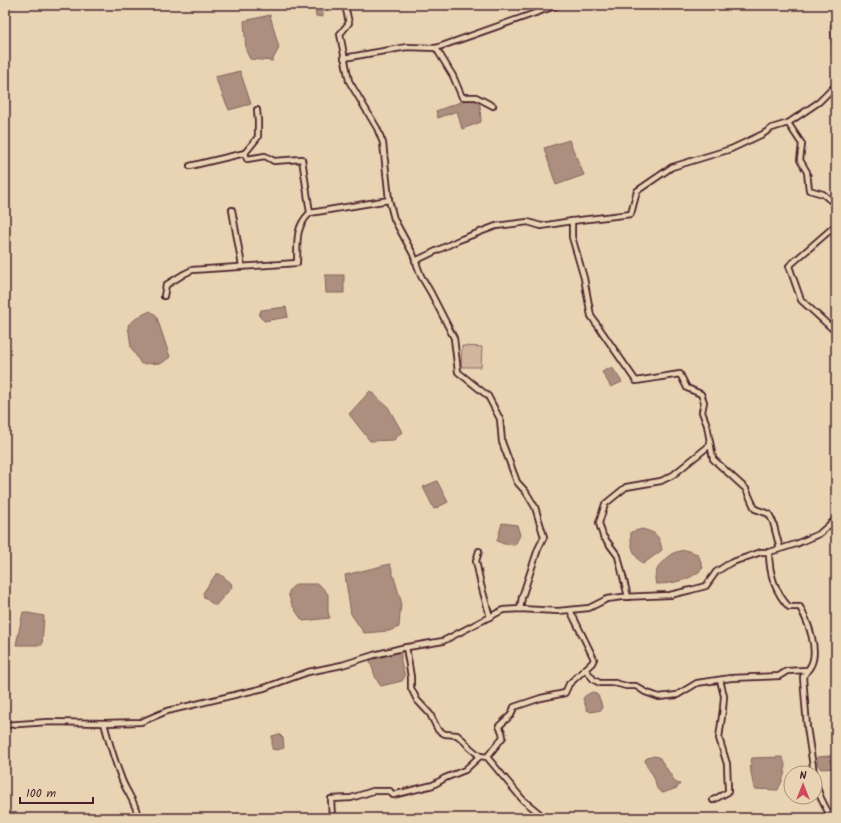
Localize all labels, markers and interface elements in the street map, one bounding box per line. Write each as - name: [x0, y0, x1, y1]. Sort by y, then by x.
- north arrow: [783, 765, 823, 805]
- text: N: [800, 767, 807, 785]
- scale bar: [20, 779, 93, 805]
- text: 100 m: [26, 784, 57, 803]

